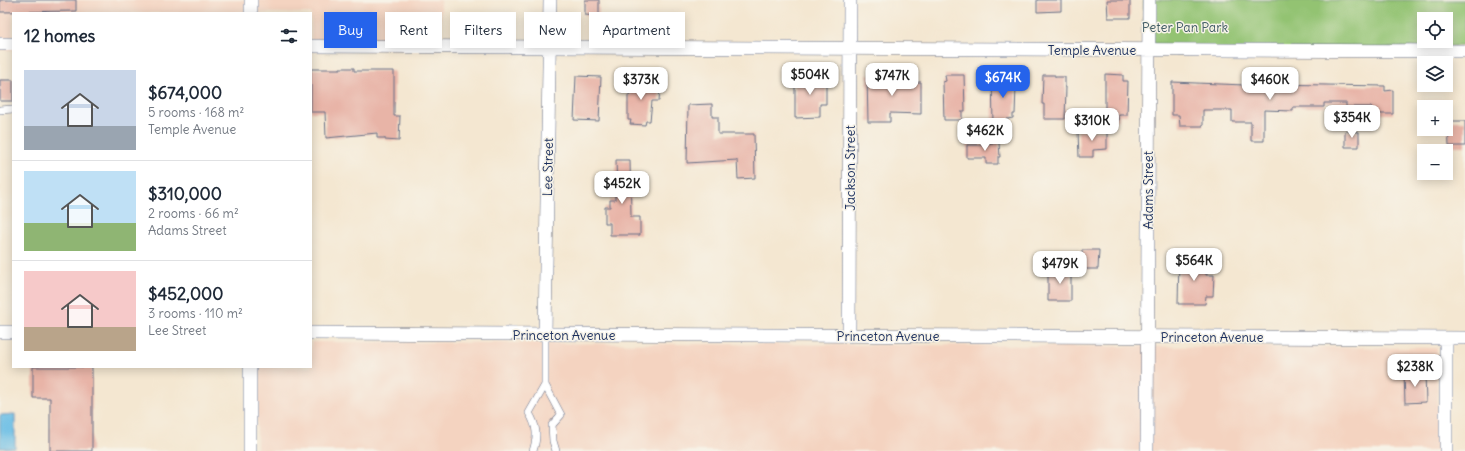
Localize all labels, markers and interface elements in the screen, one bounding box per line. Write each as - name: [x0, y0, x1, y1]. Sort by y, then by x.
- chip: Buy: [324, 12, 377, 48]
- chip: Rent: [385, 12, 442, 48]
- chip: Filters: [450, 12, 516, 48]
- chip: New: [524, 12, 581, 48]
- chip: Apartment: [589, 12, 685, 48]
- map controls: [1417, 12, 1453, 180]
- button: locate: [1417, 12, 1453, 48]
- park label: Peter Pan Park: [1142, 19, 1229, 36]
- text: 12 homes: [24, 25, 95, 47]
- icon: filters: [278, 25, 300, 47]
- street label: Temple Avenue: [1048, 42, 1136, 59]
- button: layers: [1417, 56, 1453, 92]
- pin: $504K: [782, 62, 838, 96]
- pin: $747K: [864, 63, 920, 97]
- pin: $674K: [975, 65, 1031, 99]
- text: $504K: [791, 66, 829, 83]
- pin: $373K: [613, 67, 669, 101]
- text: $747K: [874, 67, 910, 84]
- pin: $460K: [1242, 67, 1298, 101]
- text: $674K: [985, 69, 1021, 86]
- text: $373K: [623, 71, 659, 88]
- text: $460K: [1251, 71, 1289, 88]
- text: $674,000: [148, 82, 222, 104]
- icon: home: [56, 86, 104, 134]
- button: +: [1417, 100, 1453, 136]
- text: 5 rooms · 168 m²: [148, 104, 244, 121]
- pin: $354K: [1324, 105, 1380, 139]
- pin: $310K: [1064, 108, 1120, 142]
- text: $354K: [1333, 109, 1371, 126]
- text: $310K: [1074, 112, 1110, 129]
- pin: $462K: [957, 118, 1013, 152]
- text: Temple Avenue: [148, 121, 236, 138]
- text: $462K: [966, 122, 1004, 139]
- street label: Jackson Street: [842, 125, 859, 211]
- street label: Lee Street: [539, 137, 557, 196]
- button: −: [1417, 144, 1453, 180]
- street label: Adams Street: [1140, 150, 1157, 229]
- pin: $452K: [594, 171, 650, 205]
- text: $452K: [603, 175, 641, 192]
- text: $310,000: [148, 183, 222, 205]
- icon: home: [56, 187, 104, 235]
- text: 2 rooms · 66 m²: [148, 205, 239, 222]
- text: Adams Street: [148, 222, 227, 239]
- pin: $564K: [1166, 248, 1222, 282]
- pin: $479K: [1032, 251, 1088, 285]
- text: $564K: [1175, 252, 1213, 269]
- text: $479K: [1042, 255, 1078, 272]
- text: $452,000: [148, 283, 223, 305]
- icon: home: [56, 287, 104, 335]
- text: 3 rooms · 110 m²: [148, 305, 243, 322]
- text: Lee Street: [148, 322, 206, 339]
- street label: Princeton Avenue: [513, 327, 615, 344]
- street label: Princeton Avenue: [837, 328, 939, 345]
- street label: Princeton Avenue: [1161, 329, 1263, 346]
- pin: $238K: [1387, 354, 1443, 388]
- text: $238K: [1396, 358, 1434, 375]

